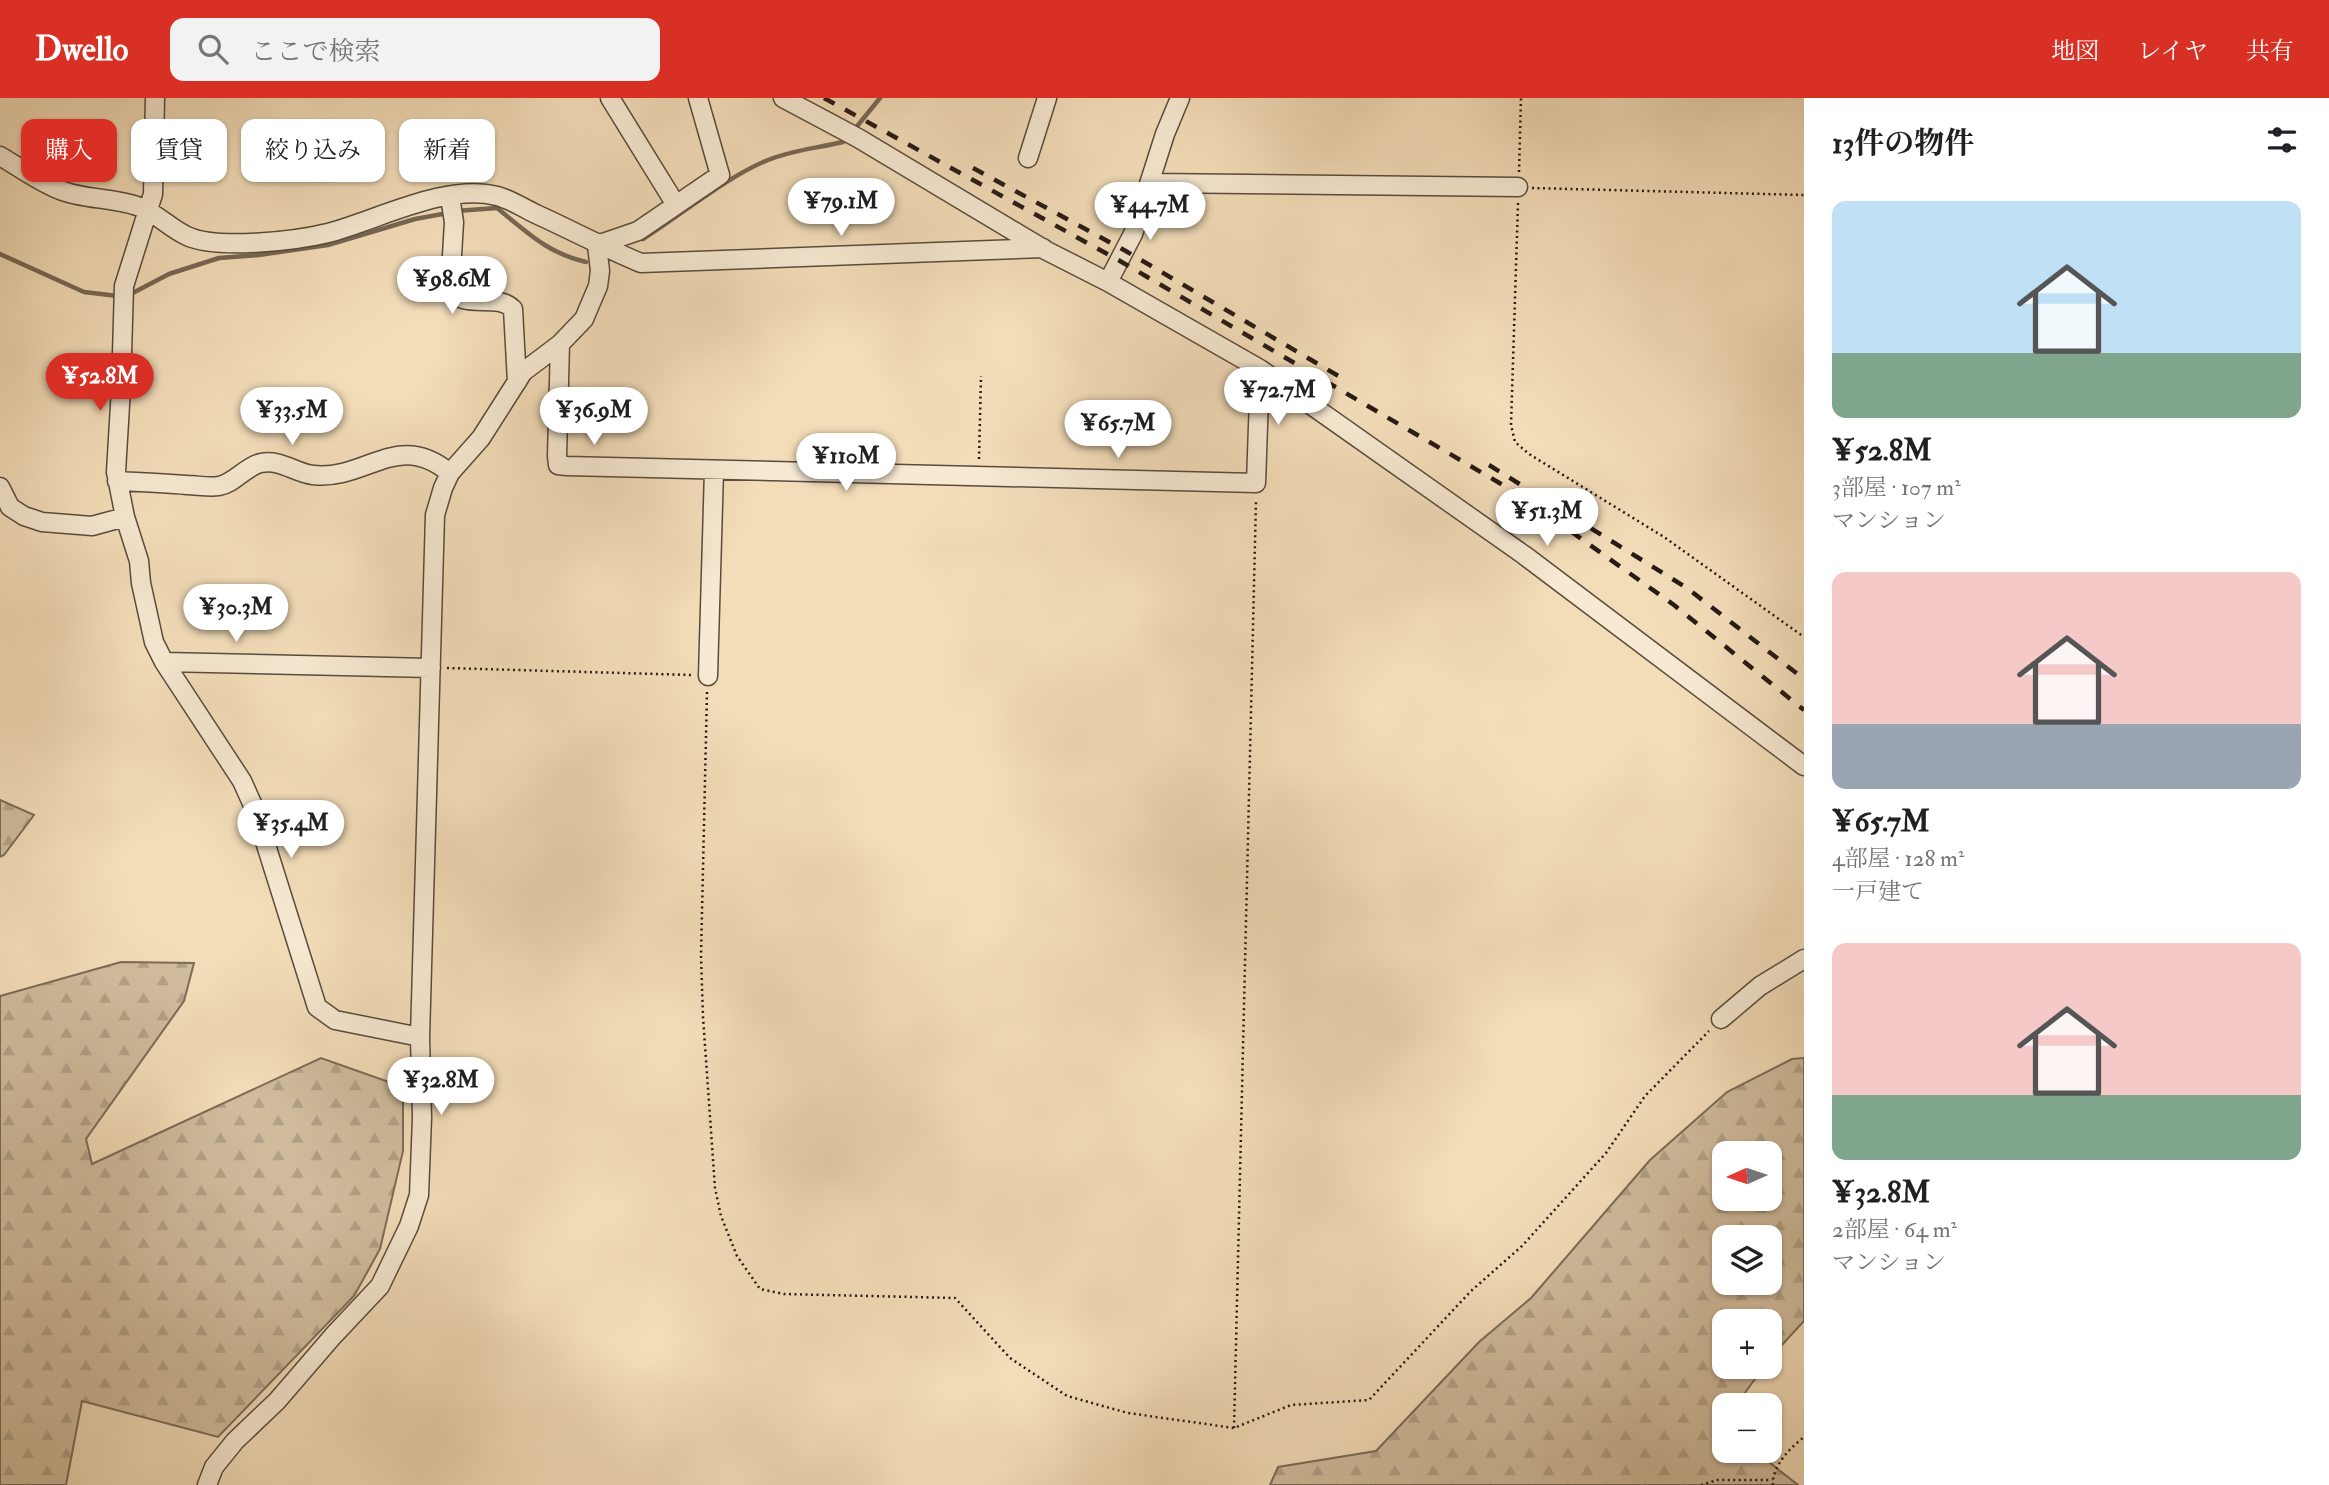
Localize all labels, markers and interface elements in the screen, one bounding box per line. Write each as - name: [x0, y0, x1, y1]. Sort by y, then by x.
- search box: [170, 18, 660, 81]
- text: Dwello: [35, 29, 128, 70]
- icon: search: [194, 30, 232, 68]
- text: ここで検索: [250, 36, 380, 68]
- text: 地図: [2051, 36, 2099, 67]
- text: レイヤ: [2137, 36, 2208, 67]
- text: 共有: [2246, 36, 2294, 67]
- chip: 購入: [21, 119, 117, 182]
- chip: 賃貸: [131, 119, 227, 182]
- chip: 絞り込み: [241, 119, 385, 182]
- chip: 新着: [399, 119, 495, 182]
- icon: filters: [2263, 121, 2301, 159]
- text: 13件の物件: [1832, 125, 1974, 162]
- pin: ¥79.1M: [784, 178, 898, 238]
- pin: ¥44.7M: [1093, 183, 1207, 242]
- text: ¥79.1M: [804, 186, 878, 215]
- text: ¥44.7M: [1111, 190, 1189, 219]
- icon: home: [2004, 246, 2130, 372]
- pin: ¥98.6M: [395, 256, 509, 316]
- text: ¥98.6M: [413, 264, 491, 293]
- pin: ¥52.8M: [43, 354, 157, 413]
- text: ¥52.8M: [62, 361, 138, 390]
- pin: ¥72.7M: [1221, 368, 1335, 427]
- text: ¥72.7M: [1240, 375, 1316, 404]
- pin: ¥33.5M: [235, 388, 349, 447]
- pin: ¥36.9M: [537, 388, 651, 447]
- text: ¥33.5M: [256, 395, 328, 424]
- text: ¥36.9M: [556, 395, 632, 424]
- pin: ¥65.7M: [1061, 400, 1175, 460]
- text: ¥65.7M: [1081, 408, 1155, 437]
- text: ¥52.8M: [1832, 432, 1932, 469]
- pin: ¥110M: [797, 434, 895, 493]
- text: ¥110M: [812, 441, 880, 470]
- text: 3部屋 · 107 m²: [1832, 473, 1961, 502]
- pin: ¥51.3M: [1490, 489, 1604, 548]
- text: ¥51.3M: [1511, 496, 1583, 525]
- text: マンション: [1832, 506, 1946, 535]
- pin: ¥30.3M: [179, 584, 293, 644]
- text: ¥30.3M: [199, 592, 273, 621]
- icon: home: [2004, 617, 2130, 743]
- pin: ¥35.4M: [234, 800, 348, 860]
- text: ¥65.7M: [1832, 803, 1930, 840]
- text: ¥35.4M: [253, 808, 329, 837]
- text: 4部屋 · 128 m²: [1832, 844, 1964, 873]
- text: 一戸建て: [1832, 877, 1924, 906]
- icon: home: [2004, 988, 2130, 1114]
- pin: ¥32.8M: [384, 1058, 498, 1117]
- text: ¥32.8M: [403, 1065, 479, 1094]
- north arrow: [1712, 1141, 1782, 1211]
- map controls: [1712, 1141, 1782, 1463]
- text: ¥32.8M: [1832, 1174, 1930, 1211]
- text: 2部屋 · 64 m²: [1832, 1215, 1957, 1244]
- button: layers: [1712, 1225, 1782, 1295]
- text: マンション: [1832, 1248, 1946, 1277]
- button: +: [1712, 1309, 1782, 1379]
- button: −: [1712, 1393, 1782, 1463]

